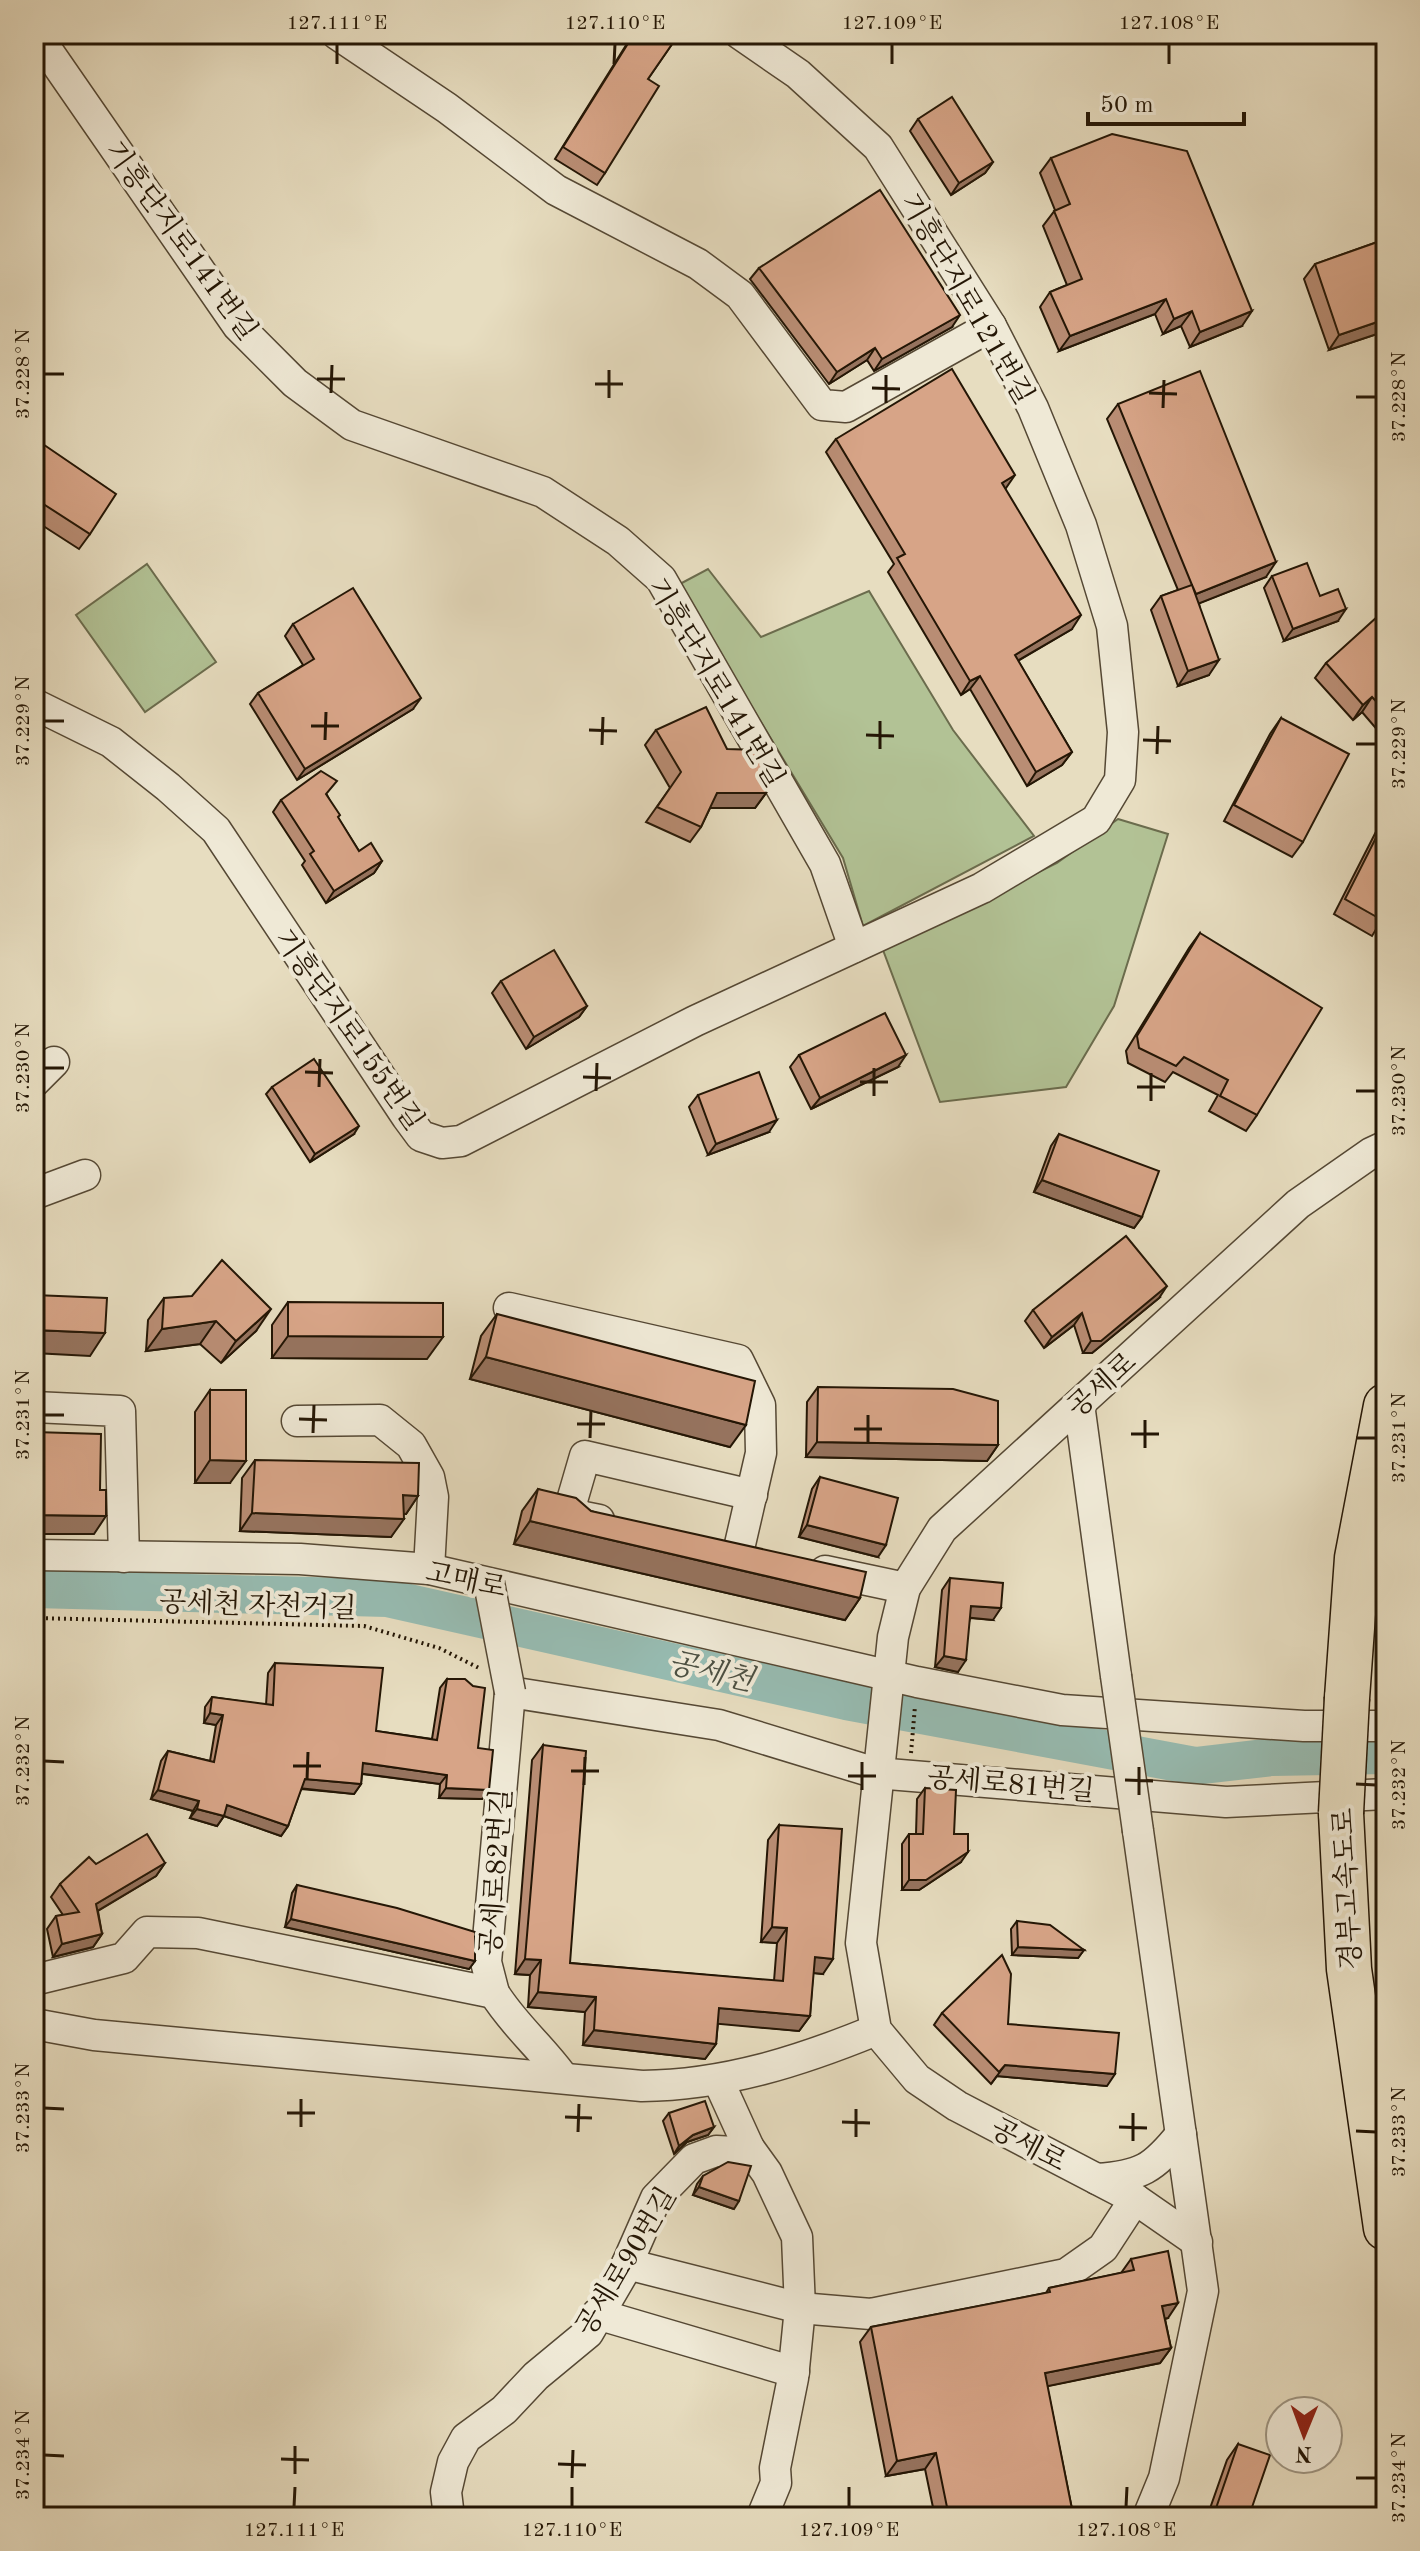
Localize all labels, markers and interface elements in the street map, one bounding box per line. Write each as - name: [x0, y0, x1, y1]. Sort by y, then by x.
- text: 127.111°E: [287, 14, 387, 34]
- text: 127.110°E: [565, 14, 665, 34]
- text: 127.109°E: [842, 14, 942, 34]
- text: 127.108°E: [1119, 14, 1219, 34]
- scale bar: [1088, 76, 1244, 126]
- text: 50 m: [1100, 94, 1154, 118]
- street label: 기흥단지로141번길: [98, 135, 263, 346]
- street label: 기흥단지로121번길: [894, 188, 1040, 410]
- text: 37.228°N: [14, 329, 34, 419]
- text: 37.228°N: [1390, 352, 1410, 442]
- street label: 기흥단지로141번길: [641, 573, 790, 793]
- text: 37.229°N: [14, 676, 34, 766]
- text: 37.229°N: [1390, 699, 1410, 789]
- street label: 기흥단지로155번길: [268, 923, 430, 1136]
- text: 37.230°N: [14, 1023, 34, 1113]
- text: 37.230°N: [1390, 1046, 1410, 1136]
- street label: 공세로: [1062, 1347, 1143, 1424]
- text: 37.231°N: [14, 1370, 34, 1460]
- text: 37.231°N: [1390, 1393, 1410, 1483]
- street label: 고매로: [423, 1558, 508, 1604]
- street label: 공세천 자전거길: [159, 1588, 357, 1624]
- water label: 공세천: [665, 1646, 759, 1698]
- text: 37.232°N: [14, 1716, 34, 1806]
- text: 37.232°N: [1390, 1740, 1410, 1830]
- street label: 공세로81번길: [926, 1763, 1096, 1807]
- street label: 공세로82번길: [476, 1787, 518, 1957]
- street label: 경부고속도로: [1328, 1807, 1367, 1971]
- text: 37.233°N: [14, 2063, 34, 2153]
- text: 37.233°N: [1390, 2087, 1410, 2177]
- street label: 공세로: [985, 2113, 1071, 2178]
- street label: 공세로90번길: [571, 2182, 683, 2342]
- north arrow: [1264, 2395, 1344, 2475]
- text: 37.234°N: [14, 2410, 34, 2500]
- text: 37.234°N: [1390, 2433, 1410, 2523]
- text: N: [1295, 2442, 1312, 2464]
- text: 127.111°E: [244, 2521, 344, 2541]
- text: 127.110°E: [522, 2521, 622, 2541]
- text: 127.109°E: [799, 2521, 899, 2541]
- text: 127.108°E: [1076, 2521, 1176, 2541]

